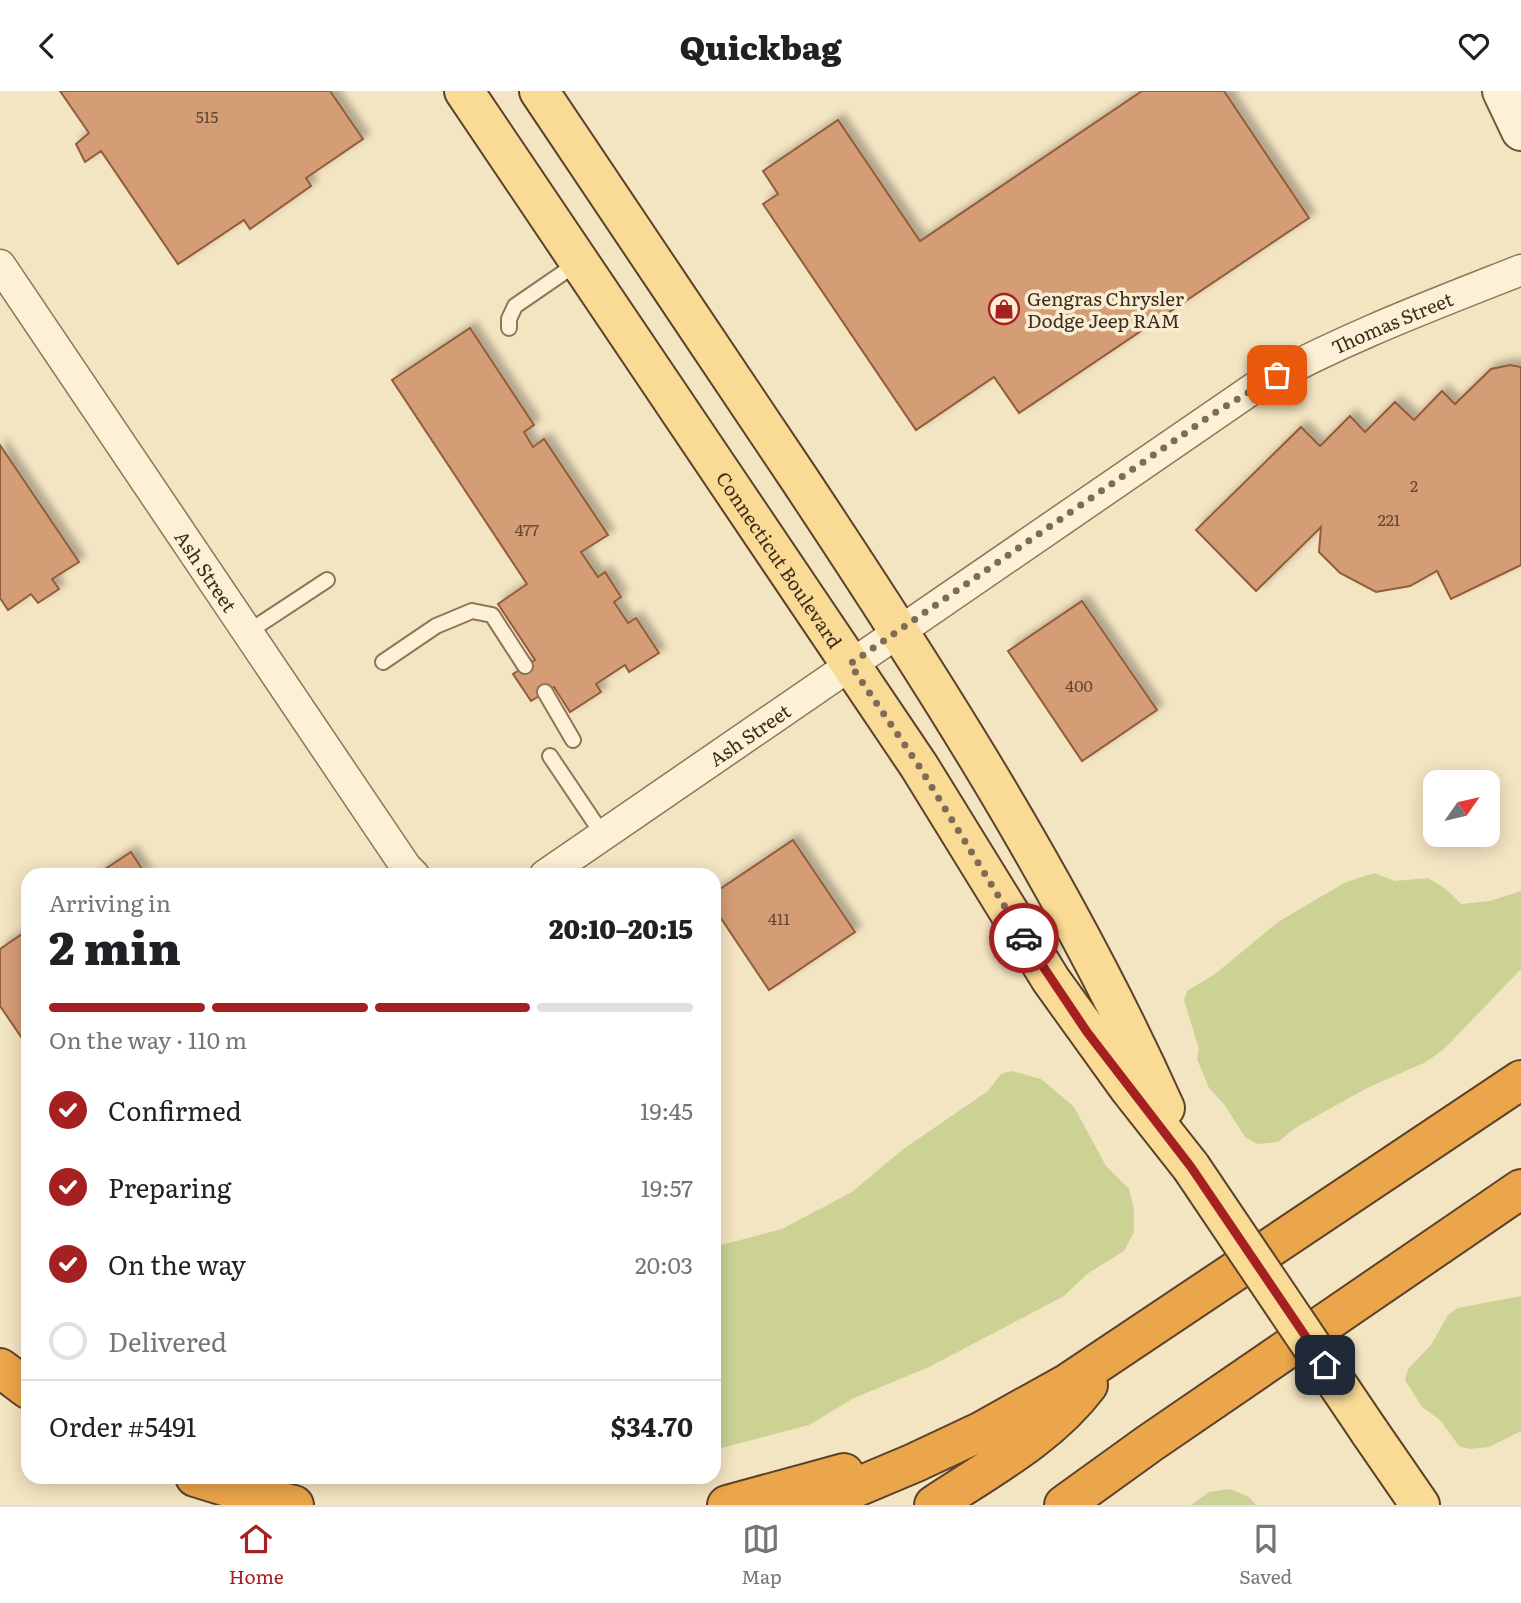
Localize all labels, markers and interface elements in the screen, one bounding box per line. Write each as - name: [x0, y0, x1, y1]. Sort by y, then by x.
- text: Quickbag: [680, 22, 841, 70]
- icon: back: [28, 27, 66, 65]
- icon: heart: [1455, 27, 1493, 65]
- house number: 515: [196, 104, 218, 128]
- place label: Gengras Chrysler Dodge Jeep RAM: [1027, 284, 1184, 334]
- street label: Thomas Street: [1327, 284, 1457, 361]
- shop icon: Gengras Chrysler Dodge Jeep RAM: [987, 292, 1021, 326]
- pin: [1247, 345, 1307, 405]
- icon: bag: [1258, 356, 1296, 394]
- street label: Connecticut Boulevard: [710, 466, 850, 654]
- house number: 2: [1410, 473, 1418, 497]
- house number: 221: [1378, 507, 1401, 531]
- house number: 477: [515, 517, 539, 541]
- street label: Ash Street: [169, 524, 244, 618]
- house number: 400: [1065, 673, 1093, 697]
- street label: Ash Street: [703, 696, 796, 773]
- north arrow: [1423, 770, 1500, 847]
- map controls: [1423, 770, 1500, 847]
- text: Arriving in: [49, 885, 171, 919]
- courier: [989, 903, 1059, 973]
- house number: 411: [768, 906, 790, 930]
- text: 20:10–20:15: [549, 908, 693, 947]
- text: 2 min: [49, 911, 181, 979]
- icon: car: [1005, 919, 1043, 957]
- text: On the way · 110 m: [49, 1022, 247, 1056]
- text: Confirmed: [108, 1090, 242, 1129]
- icon: check: [49, 1091, 87, 1129]
- text: 19:45: [640, 1093, 693, 1127]
- text: Preparing: [108, 1167, 231, 1206]
- icon: check: [49, 1168, 87, 1206]
- text: 19:57: [641, 1170, 693, 1204]
- text: On the way: [108, 1244, 246, 1283]
- icon: check: [49, 1245, 87, 1283]
- text: 20:03: [635, 1247, 693, 1281]
- text: Delivered: [108, 1321, 227, 1360]
- pin: [1295, 1335, 1355, 1395]
- icon: home: [1306, 1346, 1344, 1384]
- text: Order #5491: [49, 1406, 196, 1445]
- text: $34.70: [611, 1406, 693, 1445]
- tab: Home: [229, 1520, 284, 1590]
- tab: Map: [741, 1520, 782, 1590]
- tab: Saved: [1239, 1520, 1292, 1590]

